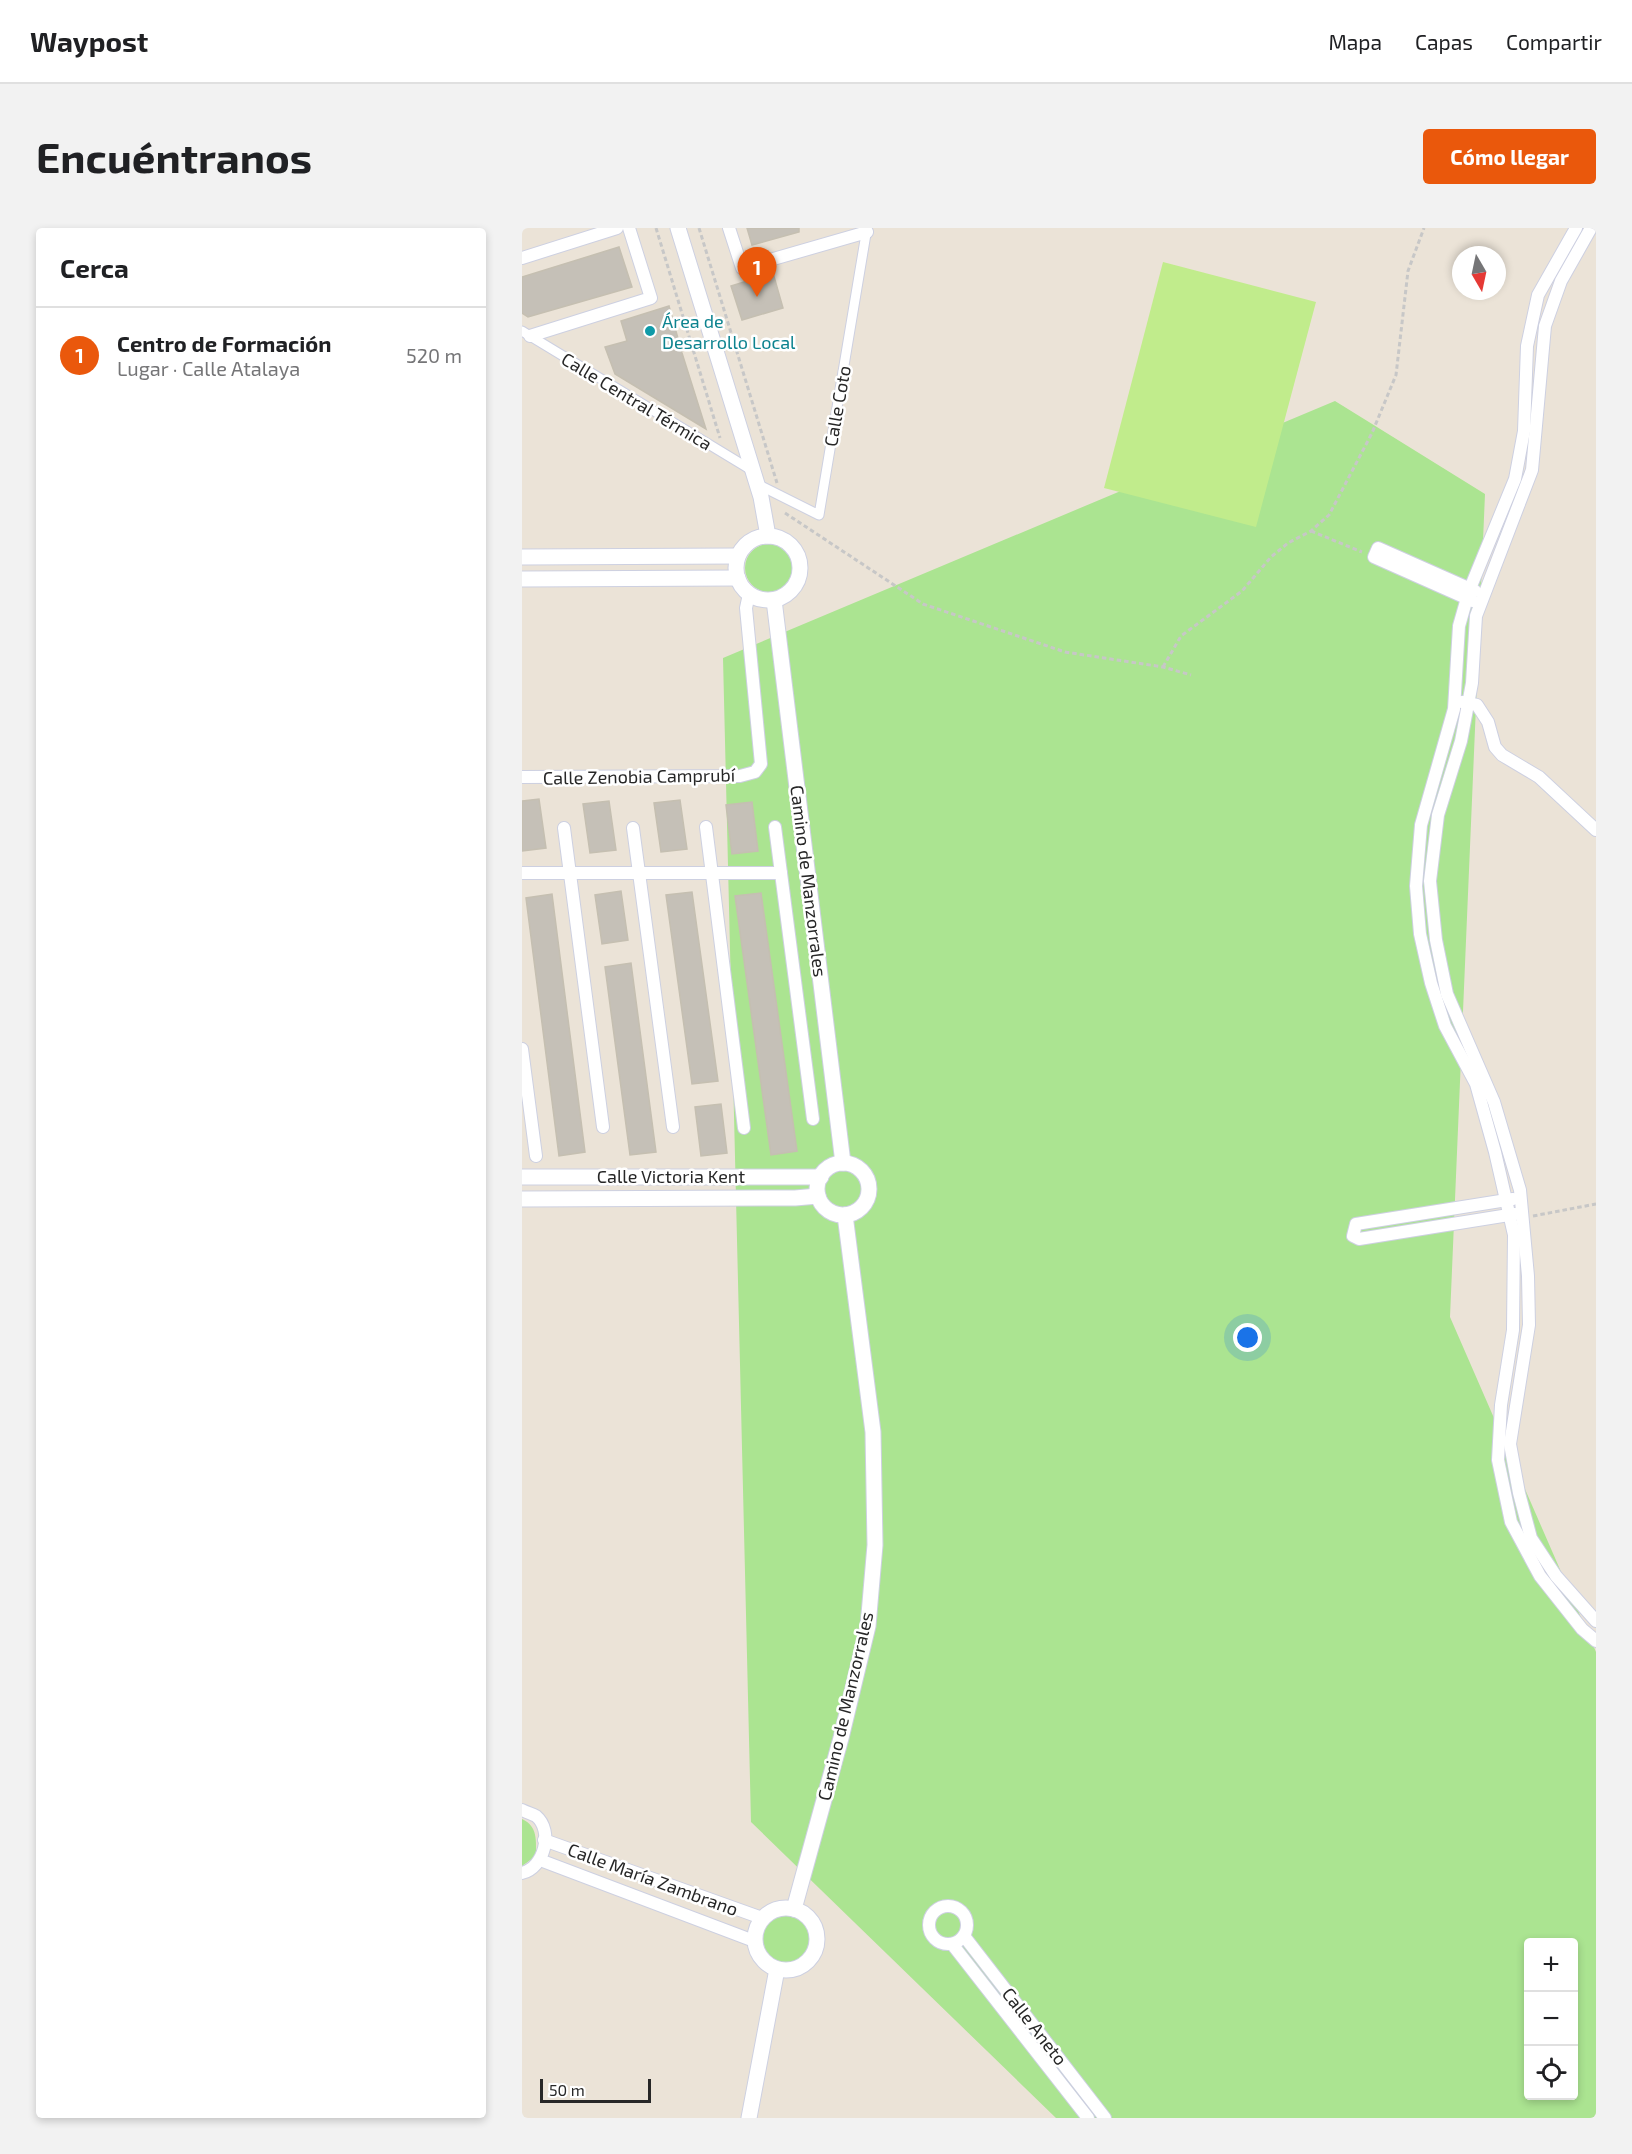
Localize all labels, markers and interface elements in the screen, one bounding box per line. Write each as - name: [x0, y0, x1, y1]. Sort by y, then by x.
- text: Waypost: [30, 24, 148, 58]
- text: Mapa: [1328, 29, 1382, 54]
- text: Capas: [1415, 29, 1473, 54]
- text: Compartir: [1506, 29, 1602, 54]
- button: Cómo llegar: [1423, 129, 1596, 184]
- text: Encuéntranos: [36, 131, 312, 181]
- north arrow: [1452, 246, 1506, 300]
- pin: 1: [738, 248, 776, 297]
- text: Cerca: [60, 252, 129, 283]
- place label: Área de Desarrollo Local: [662, 310, 796, 353]
- marker: Área de Desarrollo Local: [643, 324, 657, 338]
- text: Centro de Formación: [117, 330, 332, 356]
- text: 1: [75, 343, 84, 367]
- text: 520 m: [406, 343, 462, 367]
- street label: Calle Central Térmica: [558, 347, 716, 455]
- text: Lugar · Calle Atalaya: [117, 356, 300, 380]
- street label: Calle Coto: [819, 364, 855, 448]
- street label: Calle Zenobia Camprubí: [543, 763, 736, 789]
- street label: Camino de Manzorrales: [786, 784, 832, 978]
- street label: Calle Victoria Kent: [597, 1165, 745, 1187]
- your location: [1233, 1323, 1262, 1352]
- street label: Camino de Manzorrales: [813, 1609, 877, 1803]
- street label: Calle María Zambrano: [565, 1838, 741, 1920]
- map controls: [1524, 1938, 1578, 2100]
- button: +: [1524, 1938, 1578, 1992]
- street label: Calle Aneto: [998, 1983, 1072, 2069]
- button: −: [1524, 1992, 1578, 2046]
- button: locate: [1524, 2046, 1578, 2100]
- scale bar: [540, 2076, 651, 2104]
- text: 50 m: [549, 2080, 585, 2099]

